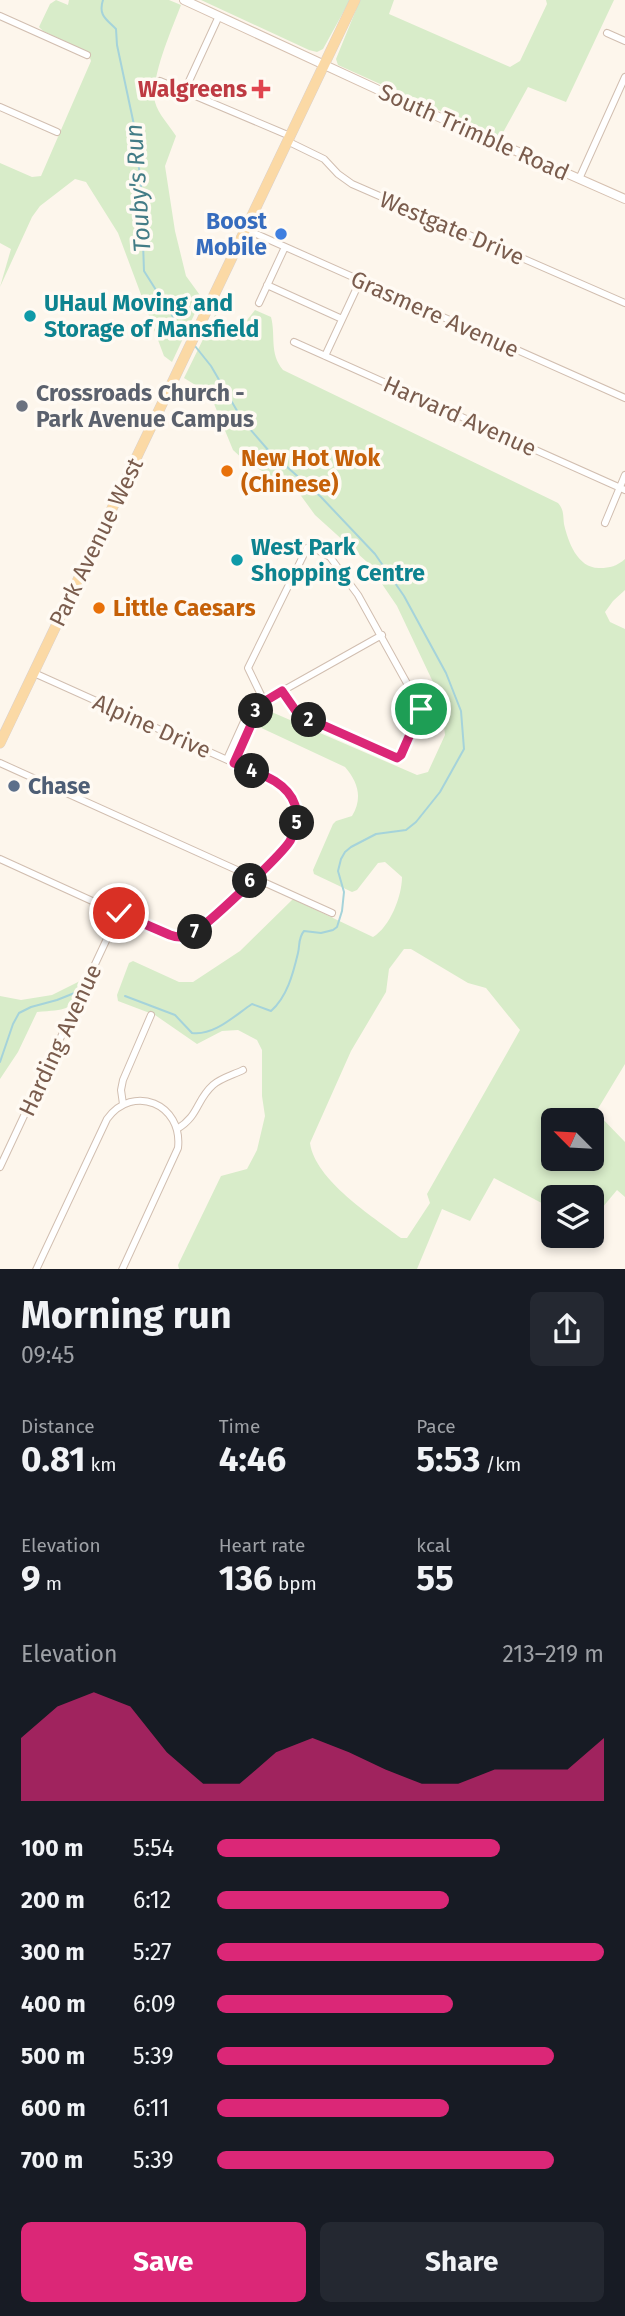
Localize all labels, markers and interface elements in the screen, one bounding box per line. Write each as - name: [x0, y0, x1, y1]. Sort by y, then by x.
- place label: Walgreens: [138, 75, 247, 103]
- street label: South Trimble Road: [374, 77, 574, 187]
- marker: Walgreens: [253, 81, 269, 97]
- water label: Touby's Run: [120, 123, 156, 253]
- street label: Westgate Drive: [375, 185, 529, 271]
- place label: Boost Mobile: [196, 207, 268, 261]
- marker: Boost Mobile: [273, 226, 289, 242]
- street label: Grasmere Avenue: [347, 264, 523, 364]
- place label: UHaul Moving and Storage of Mansfield: [44, 289, 259, 343]
- marker: UHaul Moving and Storage of Mansfield: [22, 308, 38, 324]
- street label: Harvard Avenue: [379, 370, 541, 462]
- place label: Crossroads Church - Park Avenue Campus: [36, 379, 254, 433]
- marker: Crossroads Church - Park Avenue Campus: [14, 398, 30, 414]
- place label: New Hot Wok (Chinese): [241, 444, 380, 498]
- street label: Park Avenue West: [43, 452, 149, 631]
- marker: New Hot Wok (Chinese): [219, 463, 235, 479]
- place label: West Park Shopping Centre: [251, 533, 425, 587]
- marker: West Park Shopping Centre: [229, 552, 245, 568]
- place label: Little Caesars: [113, 594, 256, 622]
- marker: Little Caesars: [91, 600, 107, 616]
- pin: [391, 679, 451, 739]
- street label: Alpine Drive: [89, 688, 215, 764]
- icon: arrive: [402, 690, 440, 728]
- pin: 3: [238, 694, 274, 728]
- text: 3: [251, 699, 260, 722]
- pin: 2: [292, 702, 326, 738]
- text: 2: [304, 708, 313, 731]
- pin: 4: [234, 754, 270, 788]
- text: 4: [246, 759, 257, 782]
- place label: Chase: [28, 772, 91, 800]
- marker: Chase: [6, 778, 22, 794]
- pin: 5: [280, 806, 314, 840]
- text: 5: [291, 811, 302, 834]
- pin: 6: [232, 864, 268, 898]
- text: 6: [244, 869, 255, 892]
- pin: [89, 883, 149, 943]
- icon: check: [100, 894, 138, 932]
- pin: 7: [178, 914, 212, 950]
- text: 7: [190, 920, 199, 943]
- street label: Harding Avenue: [13, 960, 107, 1120]
- north arrow: [541, 1108, 604, 1171]
- map controls: [541, 1108, 604, 1248]
- button: layers: [541, 1185, 604, 1248]
- text: Morning run: [21, 1292, 232, 1338]
- button: share: [530, 1292, 604, 1366]
- text: 09:45: [21, 1341, 75, 1369]
- text: Distance: [21, 1415, 95, 1438]
- text: Time: [219, 1415, 260, 1438]
- text: Pace: [416, 1415, 456, 1438]
- text: 0.81: [21, 1438, 85, 1480]
- text: 4:46: [219, 1438, 286, 1480]
- text: 5:53: [416, 1438, 480, 1480]
- text: km: [85, 1453, 116, 1476]
- text: /km: [480, 1453, 521, 1476]
- text: Elevation: [21, 1534, 101, 1557]
- text: Heart rate: [219, 1534, 305, 1557]
- text: kcal: [416, 1534, 451, 1557]
- text: 9: [21, 1557, 41, 1599]
- text: 136: [219, 1557, 273, 1599]
- text: 55: [416, 1557, 454, 1599]
- text: m: [41, 1572, 62, 1595]
- text: bpm: [273, 1572, 317, 1595]
- text: Elevation: [21, 1640, 117, 1668]
- text: 213–219 m: [503, 1640, 604, 1668]
- text: 100 m: [21, 1834, 83, 1862]
- text: 5:54: [133, 1834, 174, 1862]
- text: 200 m: [21, 1886, 85, 1914]
- text: 6:12: [133, 1886, 171, 1914]
- text: 300 m: [21, 1938, 85, 1966]
- text: 5:27: [133, 1938, 171, 1966]
- text: 400 m: [21, 1990, 86, 2018]
- text: 6:09: [133, 1990, 175, 2018]
- text: 500 m: [21, 2042, 85, 2070]
- text: 5:39: [133, 2042, 174, 2070]
- text: 600 m: [21, 2094, 86, 2122]
- text: 6:11: [133, 2094, 169, 2122]
- text: 700 m: [21, 2146, 83, 2174]
- text: 5:39: [133, 2146, 174, 2174]
- button: Save: [21, 2222, 306, 2302]
- button: Share: [320, 2222, 604, 2302]

